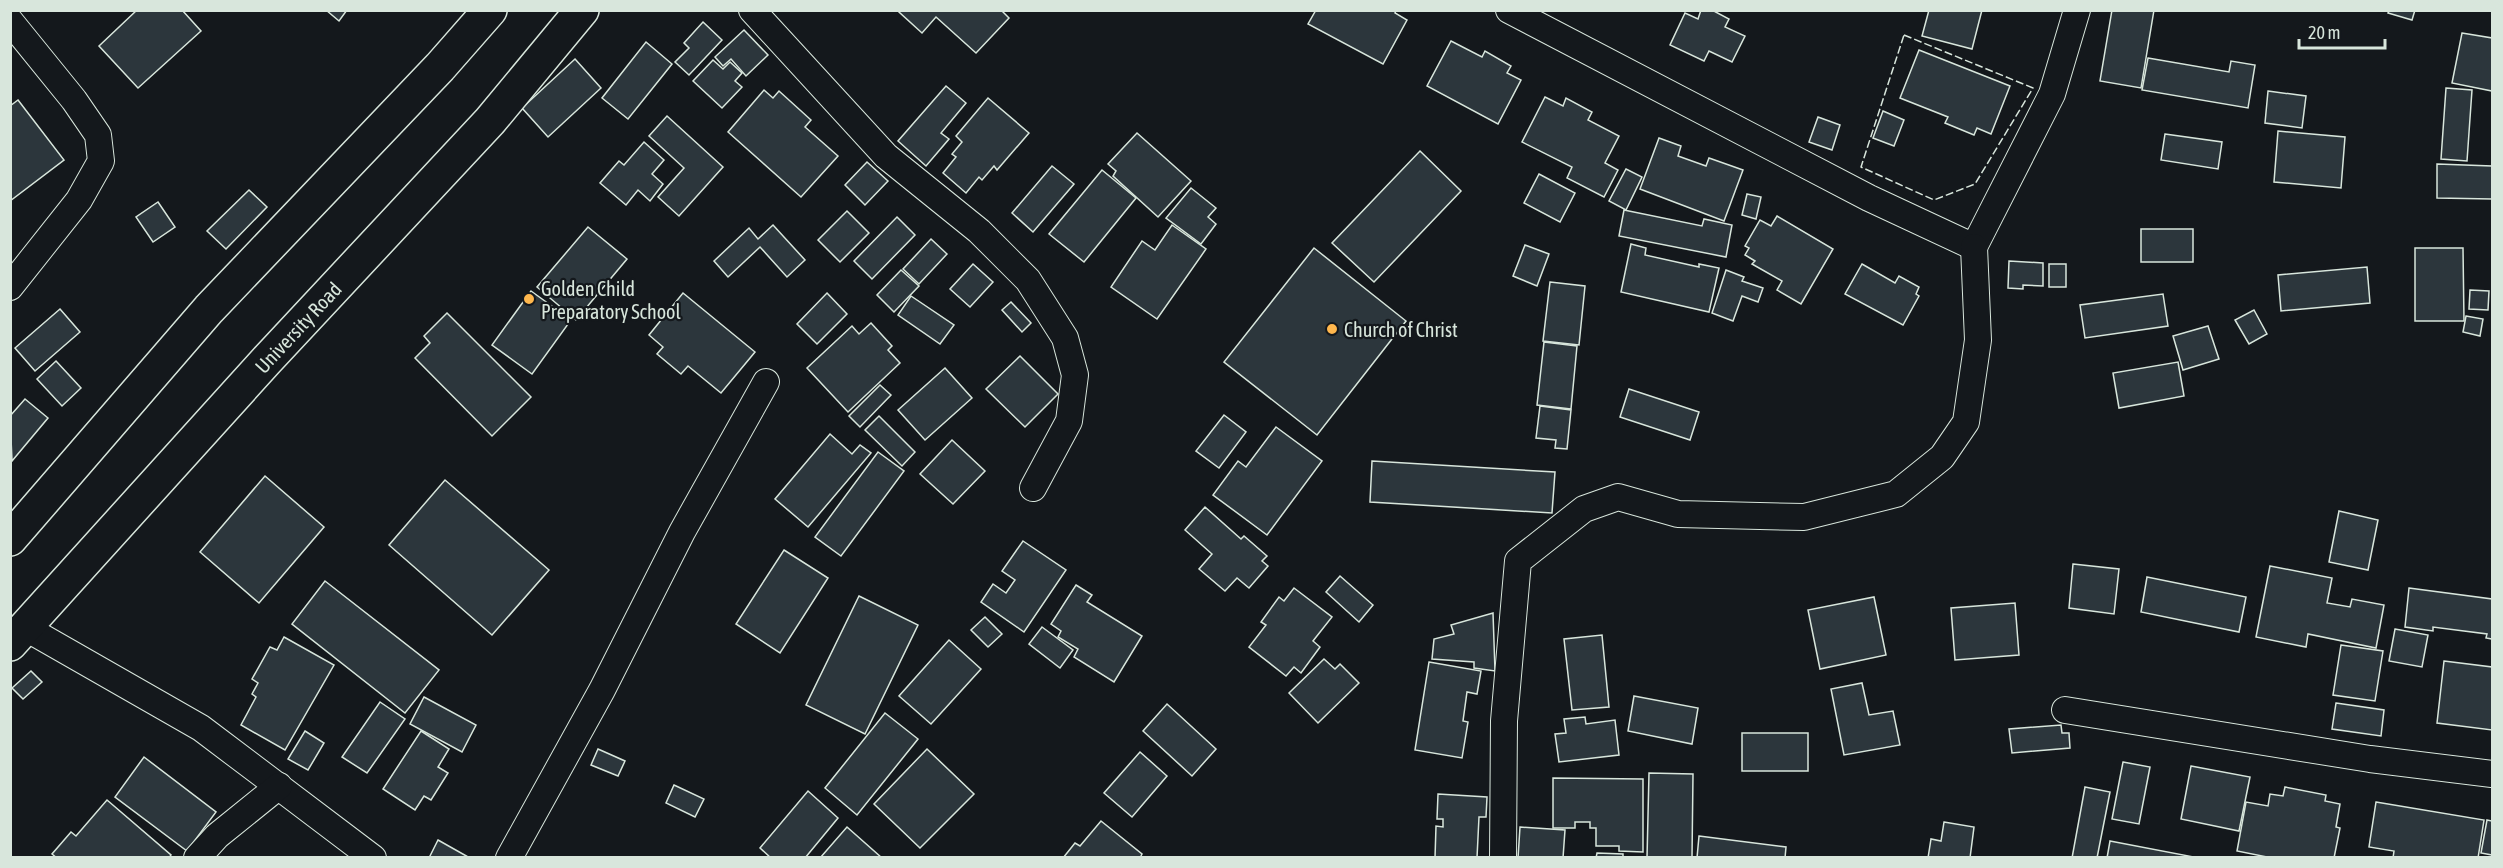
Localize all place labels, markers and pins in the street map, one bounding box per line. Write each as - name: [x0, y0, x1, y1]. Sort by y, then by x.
- place label: Golden Child Preparatory School: [541, 277, 681, 323]
- marker: Golden Child Preparatory School: [522, 292, 536, 306]
- place label: Church of Christ: [1344, 318, 1458, 341]
- marker: Church of Christ: [1325, 322, 1339, 336]

